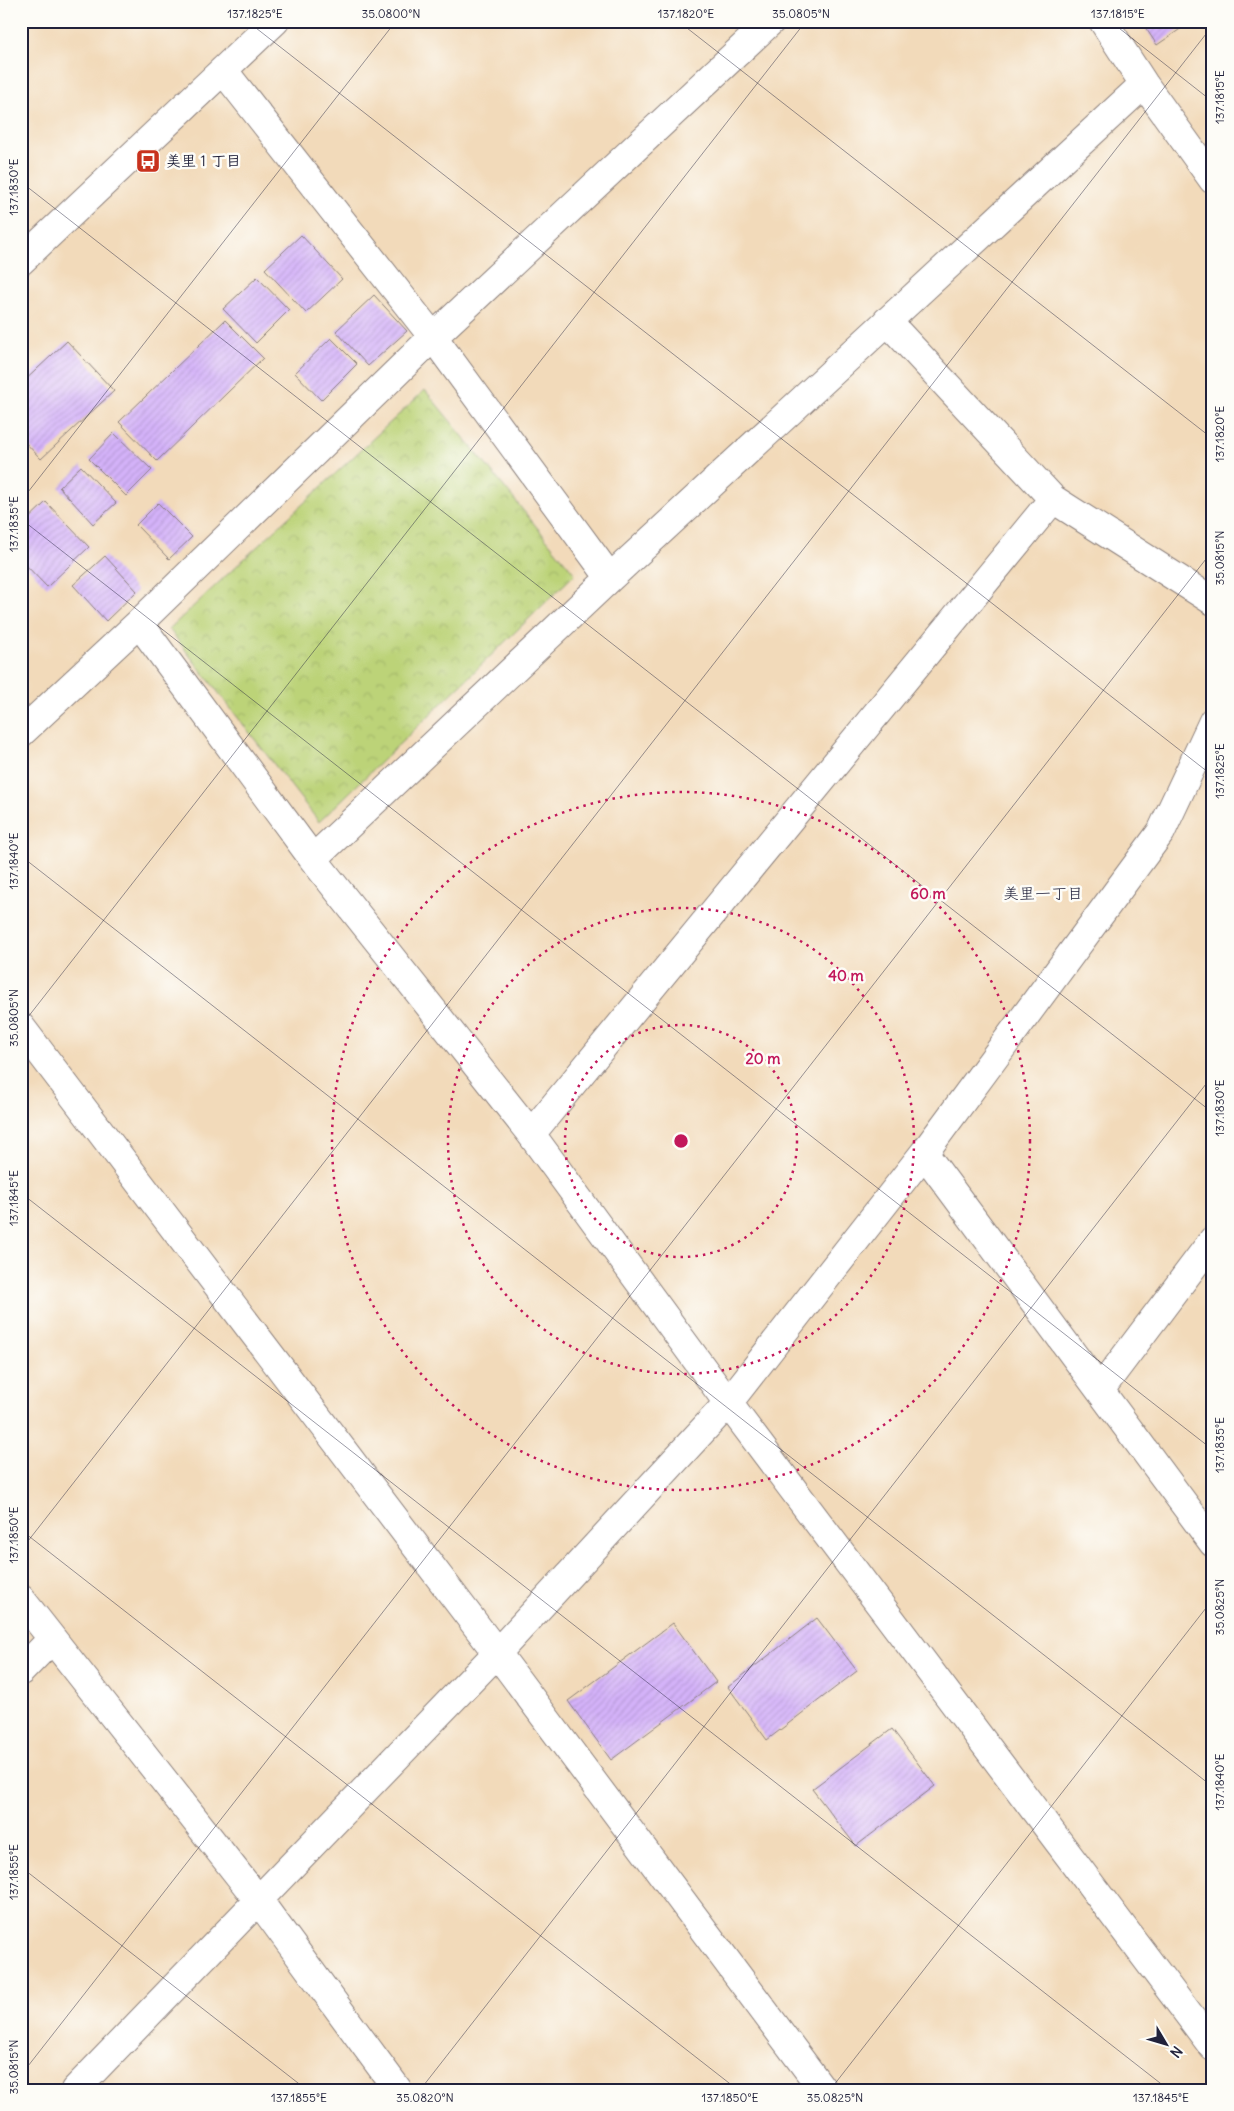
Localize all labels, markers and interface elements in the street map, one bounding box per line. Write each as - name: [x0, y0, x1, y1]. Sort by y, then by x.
- text: 137.1825°E: [227, 6, 283, 21]
- text: 35.0800°N: [361, 6, 421, 21]
- text: 137.1820°E: [658, 6, 714, 21]
- text: 35.0805°N: [772, 6, 830, 21]
- text: 137.1815°E: [1091, 6, 1145, 21]
- text: 137.1815°E: [1212, 70, 1227, 124]
- bus stop icon: 美里１丁目: [135, 148, 161, 174]
- place label: 美里１丁目: [166, 151, 241, 170]
- text: 137.1830°E: [6, 159, 21, 215]
- text: 137.1820°E: [1212, 406, 1227, 462]
- text: 137.1835°E: [6, 496, 21, 552]
- text: 35.0815°N: [1212, 531, 1227, 585]
- text: 137.1825°E: [1212, 743, 1227, 799]
- text: 137.1840°E: [6, 832, 21, 890]
- district label: 美里一丁目: [1003, 883, 1083, 903]
- text: 60 m: [910, 884, 946, 903]
- text: 40 m: [828, 966, 864, 985]
- text: 35.0805°N: [6, 989, 21, 1047]
- text: 20 m: [746, 1049, 780, 1068]
- text: 137.1830°E: [1212, 1080, 1227, 1136]
- centre of rings: [672, 1132, 690, 1150]
- text: 137.1845°E: [6, 1170, 21, 1226]
- text: 137.1835°E: [1212, 1417, 1227, 1473]
- text: 137.1850°E: [6, 1506, 21, 1564]
- text: 35.0825°N: [1212, 1579, 1227, 1635]
- text: 137.1840°E: [1212, 1753, 1227, 1811]
- text: 137.1855°E: [6, 1844, 21, 1900]
- north arrow: [1142, 2018, 1192, 2068]
- text: 35.0815°N: [6, 2040, 21, 2094]
- text: N: [1166, 2043, 1186, 2061]
- text: 137.1855°E: [271, 2090, 327, 2105]
- text: 35.0820°N: [396, 2090, 454, 2105]
- text: 137.1850°E: [701, 2090, 759, 2105]
- text: 35.0825°N: [807, 2090, 863, 2105]
- text: 137.1845°E: [1133, 2090, 1189, 2105]

